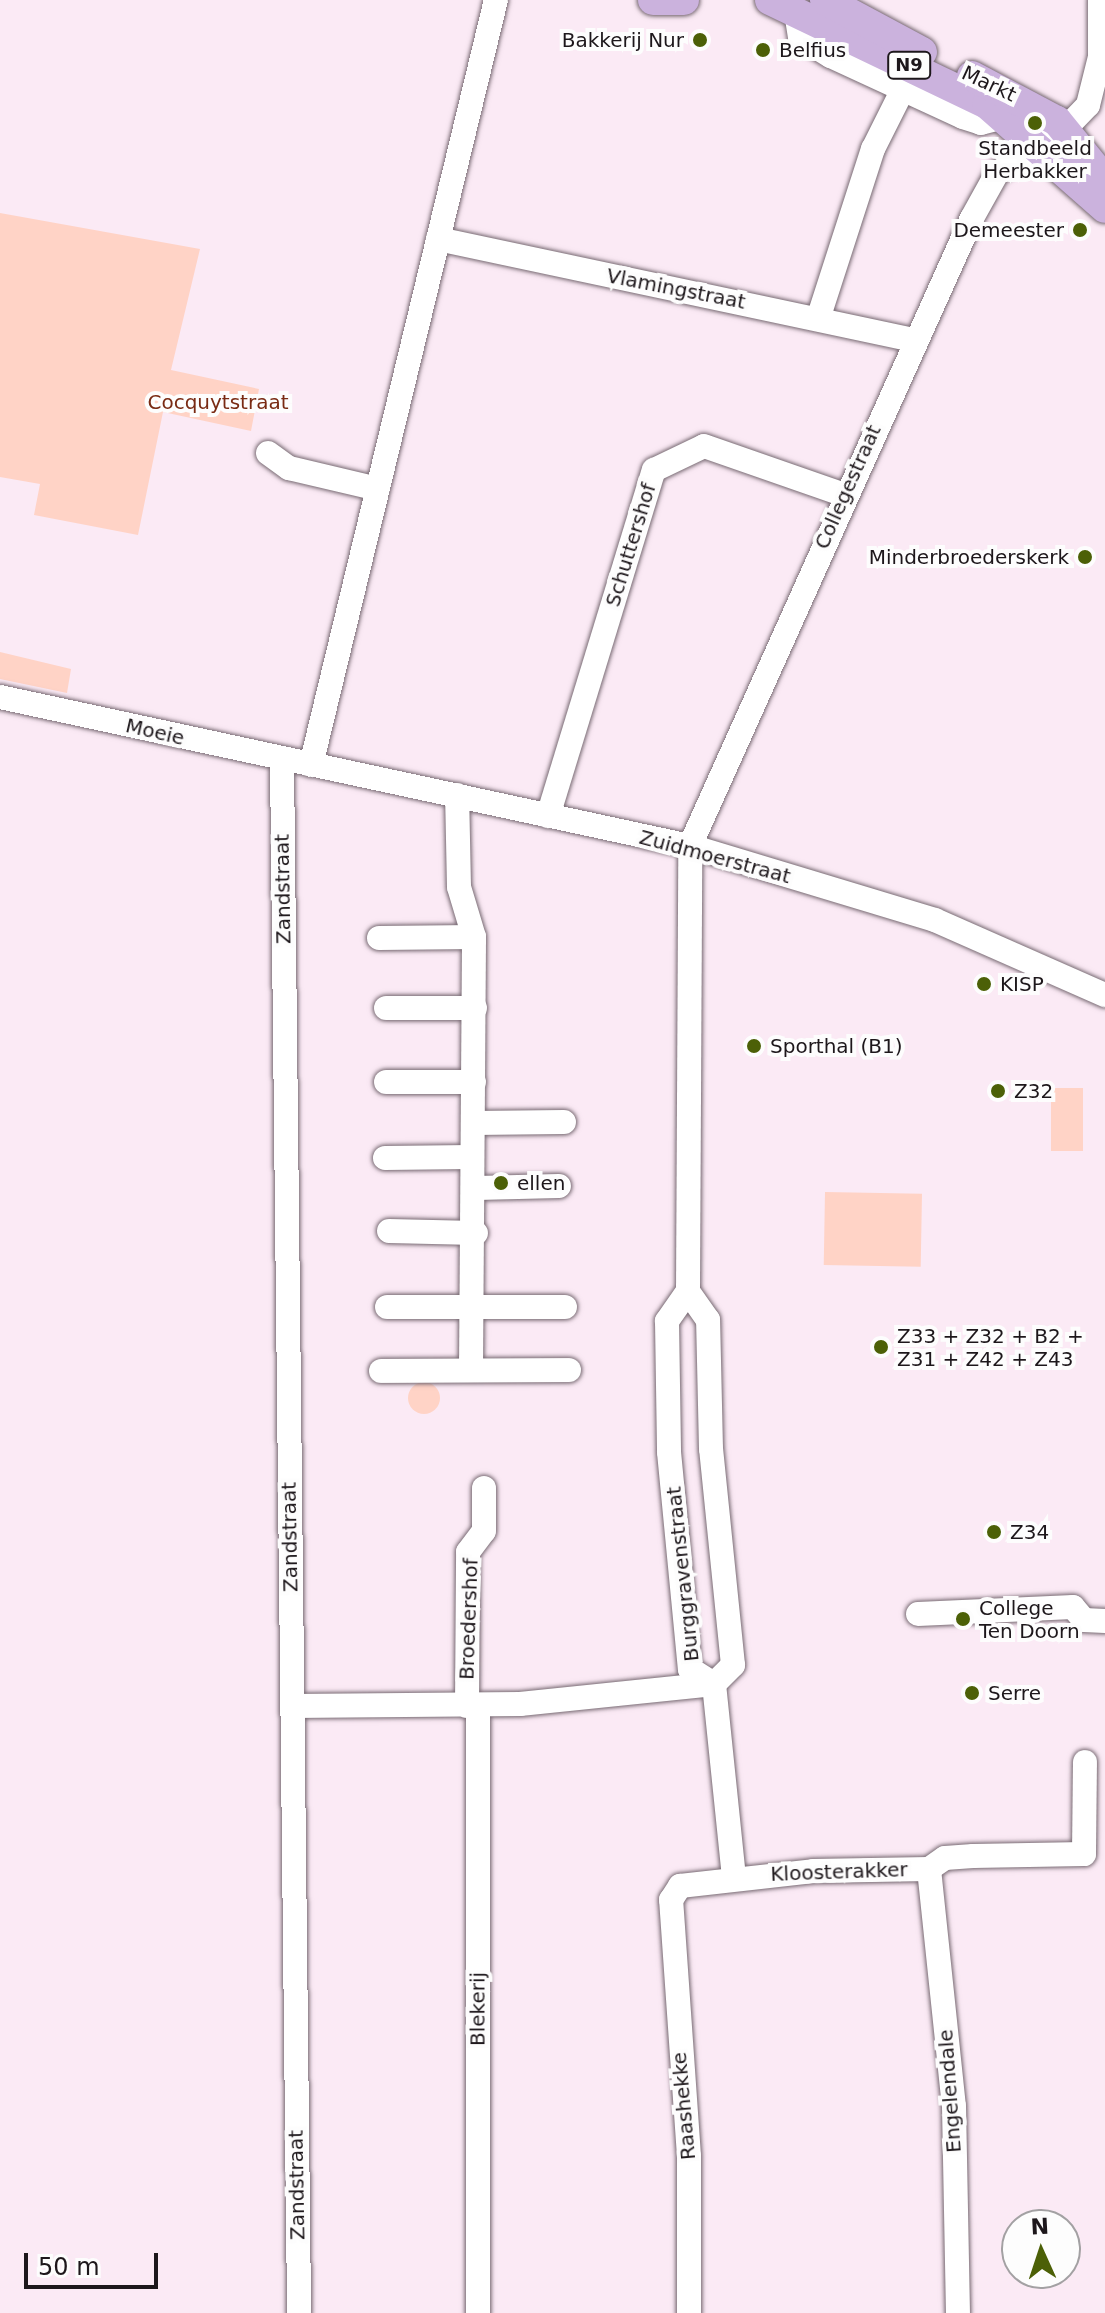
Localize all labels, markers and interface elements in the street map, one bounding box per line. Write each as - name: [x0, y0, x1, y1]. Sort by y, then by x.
- place label: Bakkerij Nur: [562, 28, 684, 52]
- marker: Bakkerij Nur: [691, 31, 709, 49]
- place label: Belfius: [779, 38, 846, 62]
- marker: Belfius: [754, 41, 772, 59]
- road number: N9: [887, 51, 931, 79]
- street label: Markt: [958, 61, 1020, 107]
- marker: Standbeeld Herbakker: [1026, 114, 1044, 132]
- place label: Standbeeld Herbakker: [978, 136, 1092, 183]
- place label: Demeester: [953, 218, 1064, 242]
- marker: Demeester: [1071, 221, 1089, 239]
- street label: Vlamingstraat: [605, 264, 747, 314]
- park label: Cocquytstraat: [147, 390, 289, 414]
- street label: Collegestraat: [810, 421, 886, 553]
- street label: Schuttershof: [601, 480, 661, 610]
- place label: Minderbroederskerk: [869, 545, 1069, 569]
- marker: Minderbroederskerk: [1076, 548, 1094, 566]
- street label: Moeie: [123, 714, 187, 750]
- street label: Zuidmoerstraat: [637, 825, 793, 889]
- street label: Zandstraat: [270, 834, 296, 944]
- place label: KISP: [1000, 972, 1044, 996]
- marker: KISP: [975, 975, 993, 993]
- place label: Sporthal (B1): [770, 1034, 903, 1058]
- marker: Sporthal (B1): [745, 1037, 763, 1055]
- place label: Z32: [1014, 1079, 1053, 1103]
- marker: Z32: [989, 1082, 1007, 1100]
- place label: ellen: [517, 1171, 565, 1195]
- marker: ellen: [492, 1174, 510, 1192]
- place label: Z33 + Z32 + B2 + Z31 + Z42 + Z43: [897, 1324, 1084, 1371]
- marker: Z33 + Z32 + B2 + Z31 + Z42 + Z43: [872, 1338, 890, 1356]
- street label: Zandstraat: [277, 1482, 303, 1592]
- street label: Burggravenstraat: [662, 1485, 704, 1663]
- place label: Z34: [1010, 1520, 1049, 1544]
- marker: Z34: [985, 1523, 1003, 1541]
- street label: Broedershof: [455, 1558, 483, 1680]
- place label: College Ten Doorn: [979, 1596, 1080, 1643]
- marker: College Ten Doorn: [954, 1610, 972, 1628]
- place label: Serre: [988, 1681, 1041, 1705]
- marker: Serre: [963, 1684, 981, 1702]
- street label: Kloosterakker: [770, 1858, 908, 1886]
- street label: Blekerij: [466, 1972, 490, 2046]
- street label: Engelendale: [934, 2028, 966, 2154]
- street label: Raashekke: [667, 2051, 701, 2161]
- street label: Zandstraat: [284, 2130, 310, 2240]
- north arrow: [1001, 2209, 1081, 2289]
- text: N: [1030, 2214, 1050, 2239]
- scale bar: [28, 2237, 162, 2287]
- text: 50 m: [38, 2253, 100, 2281]

